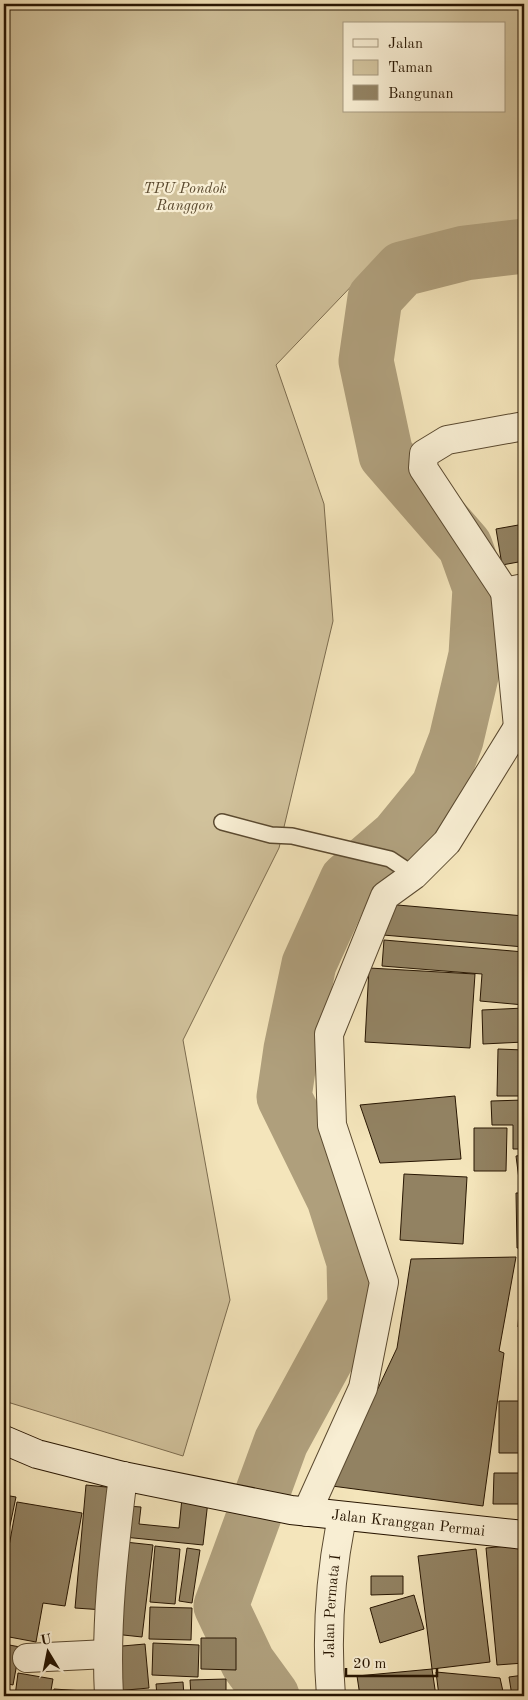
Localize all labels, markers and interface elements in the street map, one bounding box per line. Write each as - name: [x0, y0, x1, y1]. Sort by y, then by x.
- legend: [343, 22, 506, 112]
- text: Jalan: [388, 37, 423, 52]
- text: Taman: [388, 61, 433, 76]
- text: Bangunan: [388, 87, 454, 102]
- park label: TPU Pondok Ranggon: [143, 182, 227, 214]
- street label: Jalan Kranggan Permai: [331, 1508, 486, 1540]
- street label: Jalan Permata I: [323, 1553, 344, 1658]
- north arrow: [22, 1628, 72, 1678]
- text: U: [39, 1632, 53, 1648]
- scale bar: [346, 1645, 437, 1677]
- text: 20 m: [353, 1657, 387, 1672]

